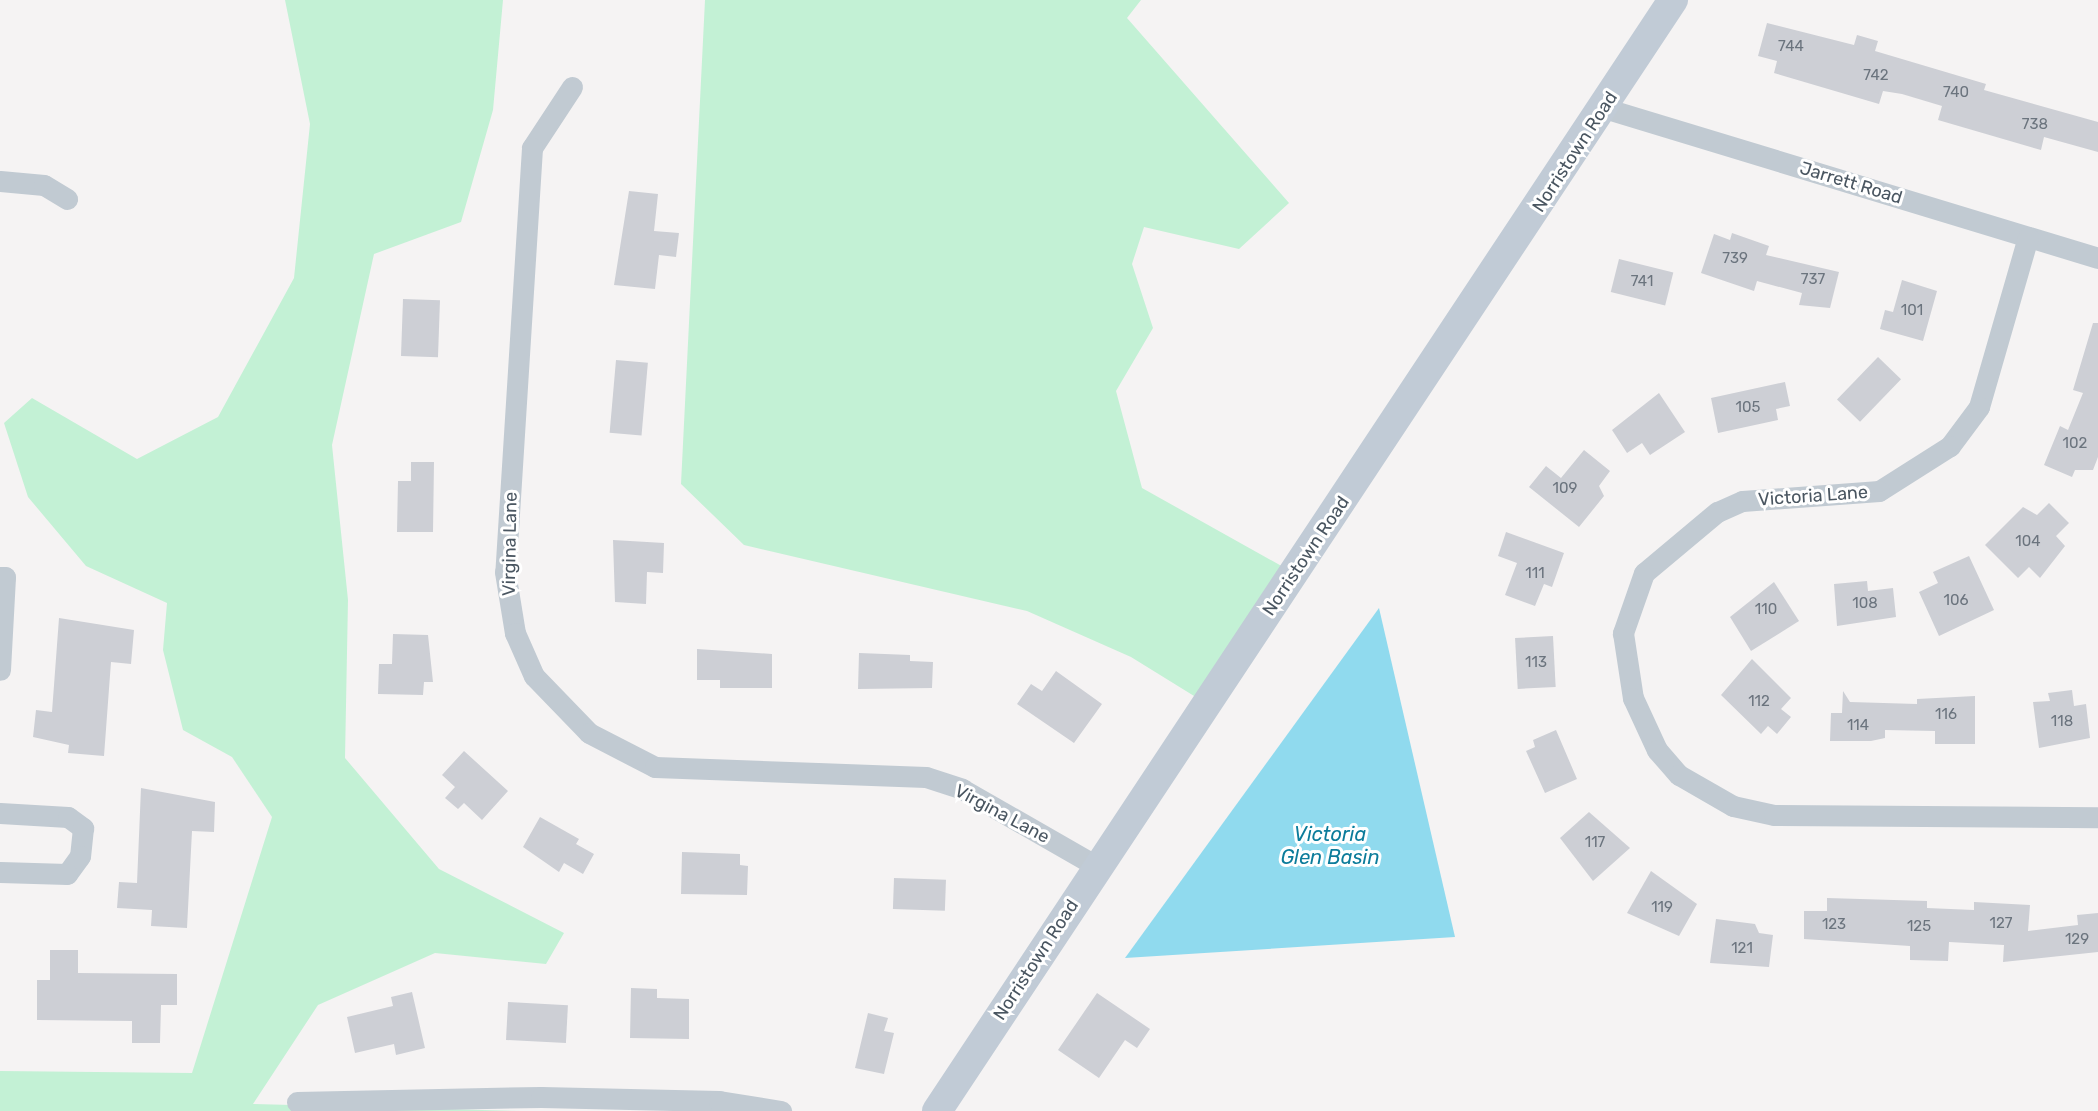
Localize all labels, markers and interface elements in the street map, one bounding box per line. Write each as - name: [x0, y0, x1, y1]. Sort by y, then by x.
- house number: 744: [1778, 38, 1804, 56]
- house number: 742: [1863, 67, 1889, 85]
- house number: 740: [1943, 84, 1969, 102]
- street label: Norristown Road: [1528, 88, 1622, 216]
- house number: 738: [2022, 116, 2048, 134]
- street label: Jarrett Road: [1797, 157, 1905, 209]
- house number: 739: [1722, 250, 1748, 268]
- house number: 737: [1801, 271, 1825, 289]
- house number: 741: [1631, 273, 1653, 291]
- house number: 101: [1901, 302, 1923, 320]
- house number: 105: [1736, 399, 1760, 417]
- house number: 102: [2063, 435, 2087, 453]
- house number: 109: [1553, 480, 1577, 498]
- street label: Victoria Lane: [1757, 481, 1869, 511]
- street label: Virgina Lane: [498, 492, 522, 596]
- street label: Norristown Road: [1258, 492, 1354, 620]
- house number: 104: [2015, 533, 2041, 551]
- house number: 111: [1525, 565, 1545, 583]
- house number: 106: [1944, 592, 1968, 610]
- house number: 108: [1852, 595, 1878, 613]
- house number: 110: [1755, 601, 1777, 619]
- house number: 113: [1525, 654, 1547, 672]
- house number: 112: [1748, 693, 1770, 711]
- house number: 116: [1935, 706, 1957, 724]
- house number: 118: [2051, 713, 2073, 731]
- house number: 114: [1847, 717, 1869, 735]
- street label: Virgina Lane: [951, 780, 1053, 848]
- water label: Victoria Glen Basin: [1280, 822, 1380, 869]
- house number: 117: [1585, 834, 1605, 852]
- street label: Norristown Road: [989, 896, 1083, 1024]
- house number: 119: [1651, 899, 1673, 917]
- house number: 127: [1990, 915, 2012, 933]
- house number: 123: [1822, 916, 1846, 934]
- house number: 125: [1907, 918, 1931, 936]
- house number: 129: [2065, 931, 2089, 949]
- house number: 121: [1731, 940, 1753, 958]

